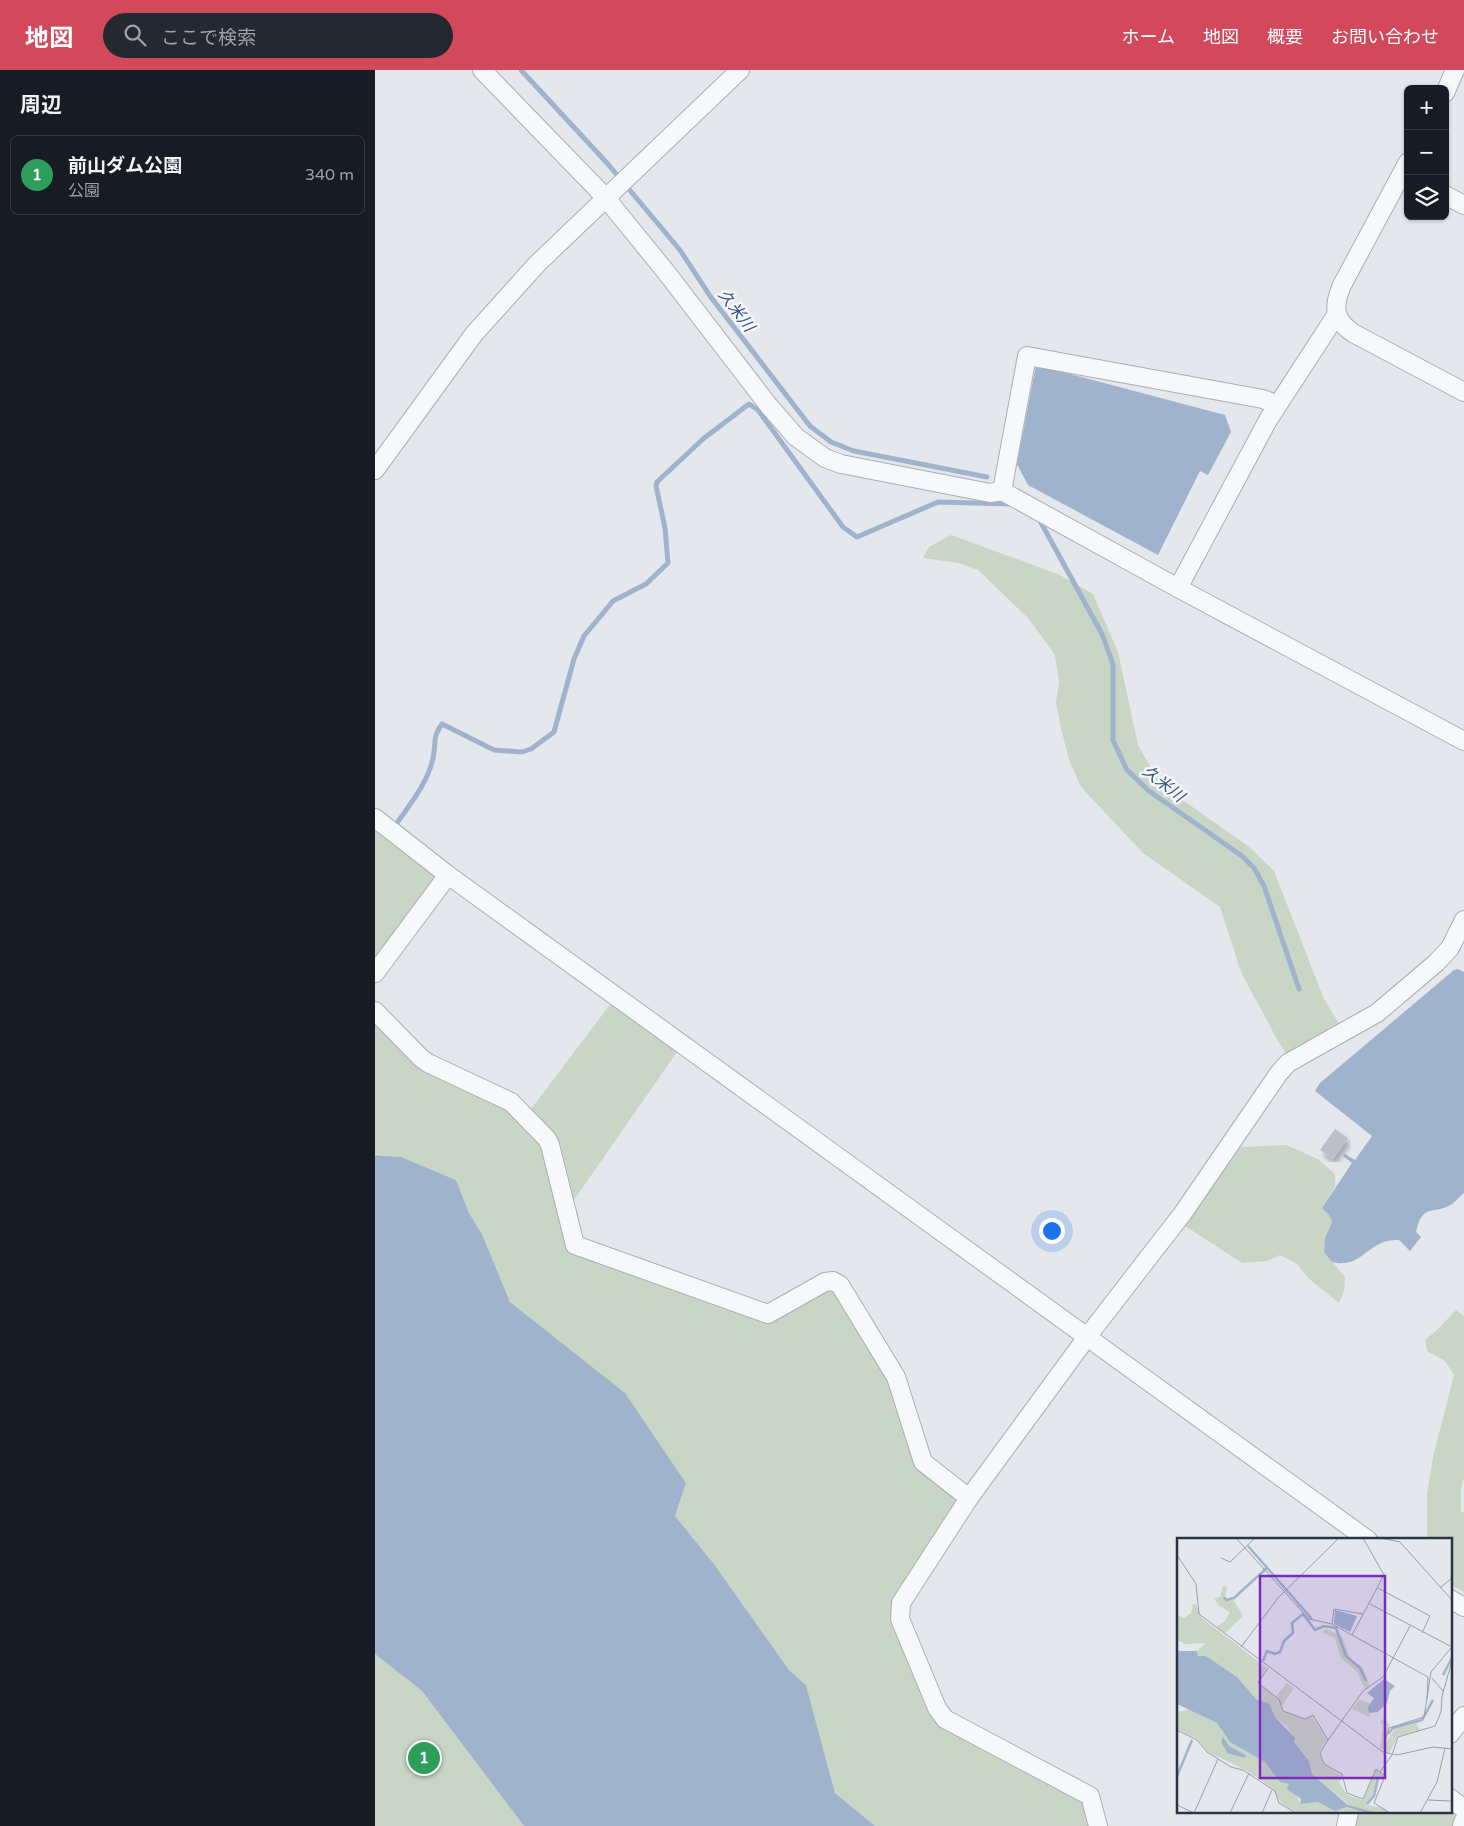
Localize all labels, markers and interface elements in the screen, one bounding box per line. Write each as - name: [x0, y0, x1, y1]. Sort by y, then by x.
- search box: [103, 13, 453, 58]
- icon: search: [121, 21, 149, 49]
- text: 地図: [25, 24, 73, 53]
- text: ホーム: [1122, 26, 1175, 48]
- text: 地図: [1203, 26, 1239, 48]
- text: 概要: [1267, 26, 1303, 48]
- text: お問い合わせ: [1331, 26, 1439, 48]
- text: ここで検索: [161, 27, 256, 49]
- map controls: [1404, 85, 1449, 220]
- button: +: [1404, 85, 1449, 130]
- text: 周辺: [20, 93, 62, 118]
- button: −: [1404, 130, 1449, 175]
- text: 前山ダム公園: [68, 155, 182, 177]
- text: 1: [32, 165, 42, 185]
- text: 340 m: [305, 165, 354, 185]
- button: layers: [1404, 175, 1449, 220]
- text: 公園: [68, 181, 100, 201]
- water label: 久米川: [714, 285, 760, 337]
- water label: 久米川: [1138, 761, 1190, 808]
- your location: [1039, 1218, 1065, 1244]
- inset map: [1177, 1538, 1451, 1814]
- pin: 1: [408, 1739, 440, 1777]

